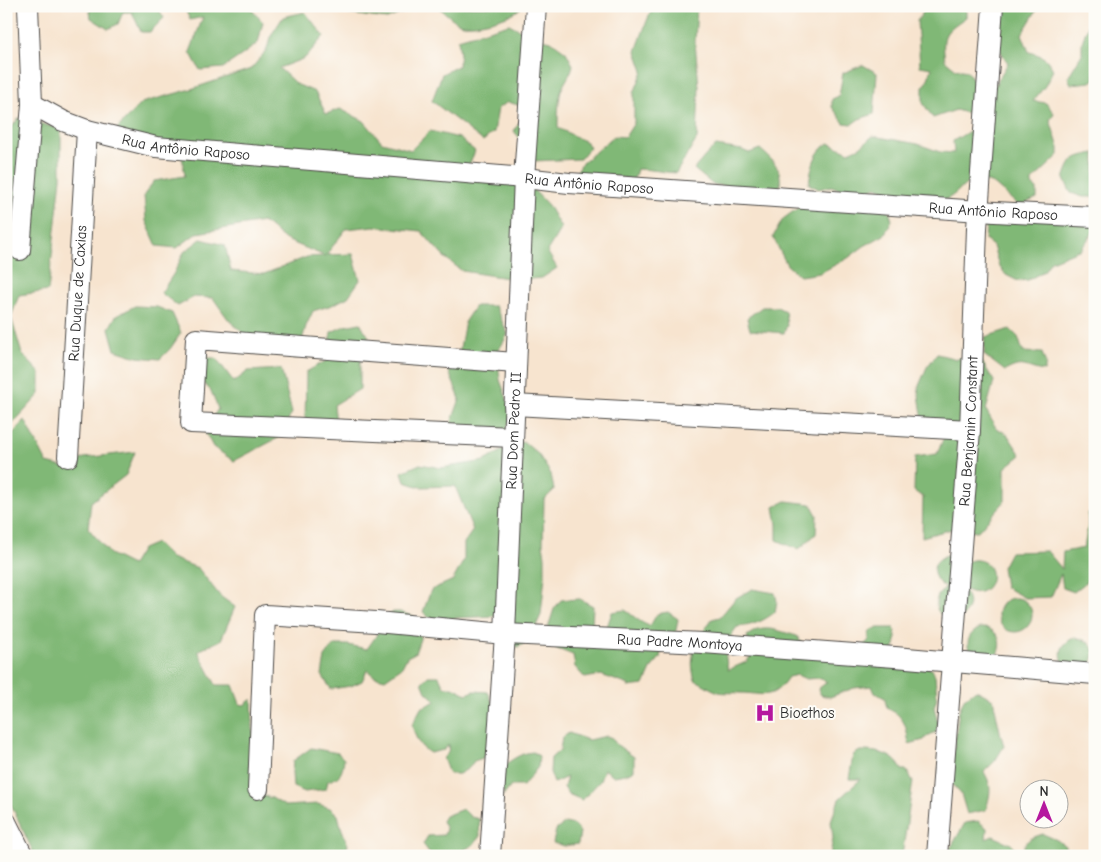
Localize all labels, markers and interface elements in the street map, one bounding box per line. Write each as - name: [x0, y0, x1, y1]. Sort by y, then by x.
- street label: Rua Antônio Raposo: [120, 130, 251, 164]
- street label: Rua Antônio Raposo: [524, 169, 654, 198]
- street label: Rua Antônio Raposo: [928, 199, 1058, 224]
- street label: Rua Duque de Caxias: [65, 225, 90, 362]
- street label: Rua Benjamin Constant: [955, 355, 982, 507]
- street label: Rua Dom Pedro II: [502, 371, 525, 490]
- street label: Rua Padre Montoya: [617, 630, 743, 655]
- hospital icon: Bioethos: [754, 702, 776, 724]
- place label: Bioethos: [780, 704, 835, 722]
- north arrow: [1018, 780, 1068, 830]
- text: N: [1039, 783, 1049, 800]

